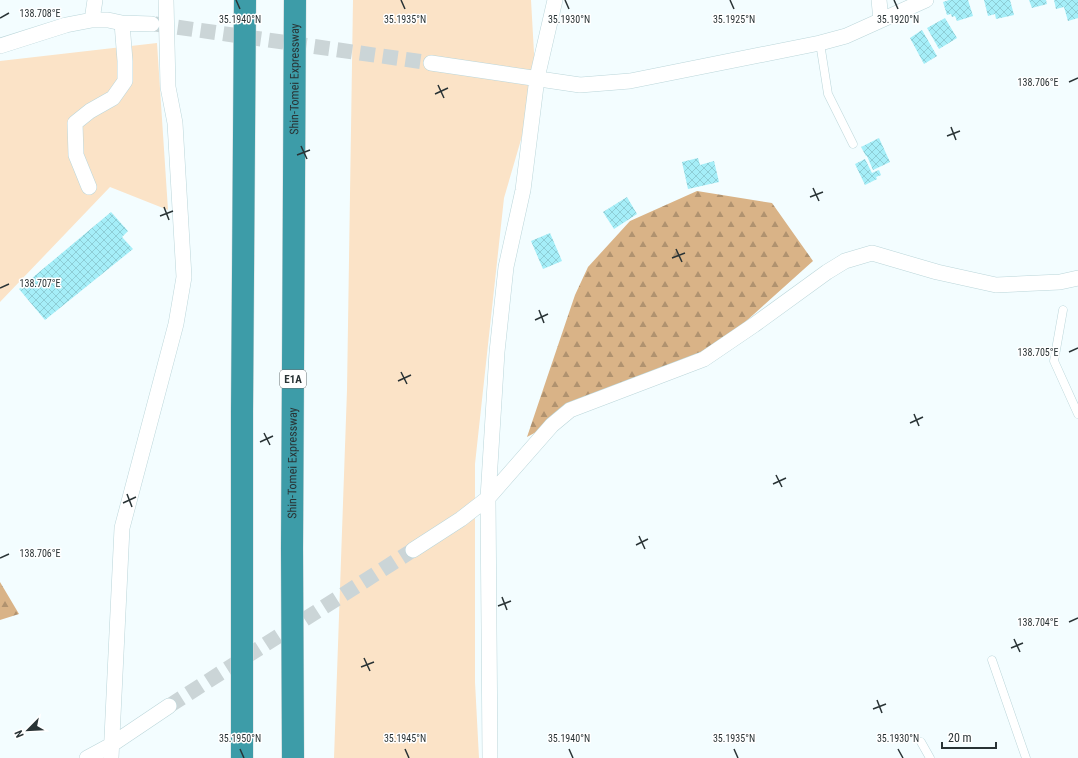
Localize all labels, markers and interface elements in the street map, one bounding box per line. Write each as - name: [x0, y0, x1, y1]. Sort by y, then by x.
- text: 138.708°E: [20, 8, 61, 19]
- text: 35.1940°N: [219, 14, 261, 25]
- text: 35.1935°N: [384, 14, 426, 25]
- text: 35.1930°N: [548, 14, 590, 25]
- text: 35.1925°N: [713, 14, 755, 25]
- text: 35.1920°N: [877, 14, 919, 25]
- street label: Shin-Tomei Expressway: [287, 23, 302, 135]
- text: 138.706°E: [1018, 77, 1059, 88]
- text: 138.707°E: [20, 278, 61, 289]
- text: 138.705°E: [1018, 347, 1059, 358]
- road number: E1A: [280, 370, 306, 388]
- street label: Shin-Tomei Expressway: [285, 407, 300, 519]
- text: 138.706°E: [20, 548, 61, 559]
- text: 138.704°E: [1018, 617, 1059, 628]
- north arrow: [8, 710, 48, 750]
- scale bar: [942, 724, 996, 750]
- text: N: [12, 728, 27, 740]
- text: 20 m: [948, 731, 972, 745]
- text: 35.1950°N: [219, 733, 261, 744]
- text: 35.1945°N: [384, 733, 426, 744]
- text: 35.1940°N: [548, 733, 590, 744]
- text: 35.1935°N: [713, 733, 755, 744]
- text: 35.1930°N: [877, 733, 919, 744]

